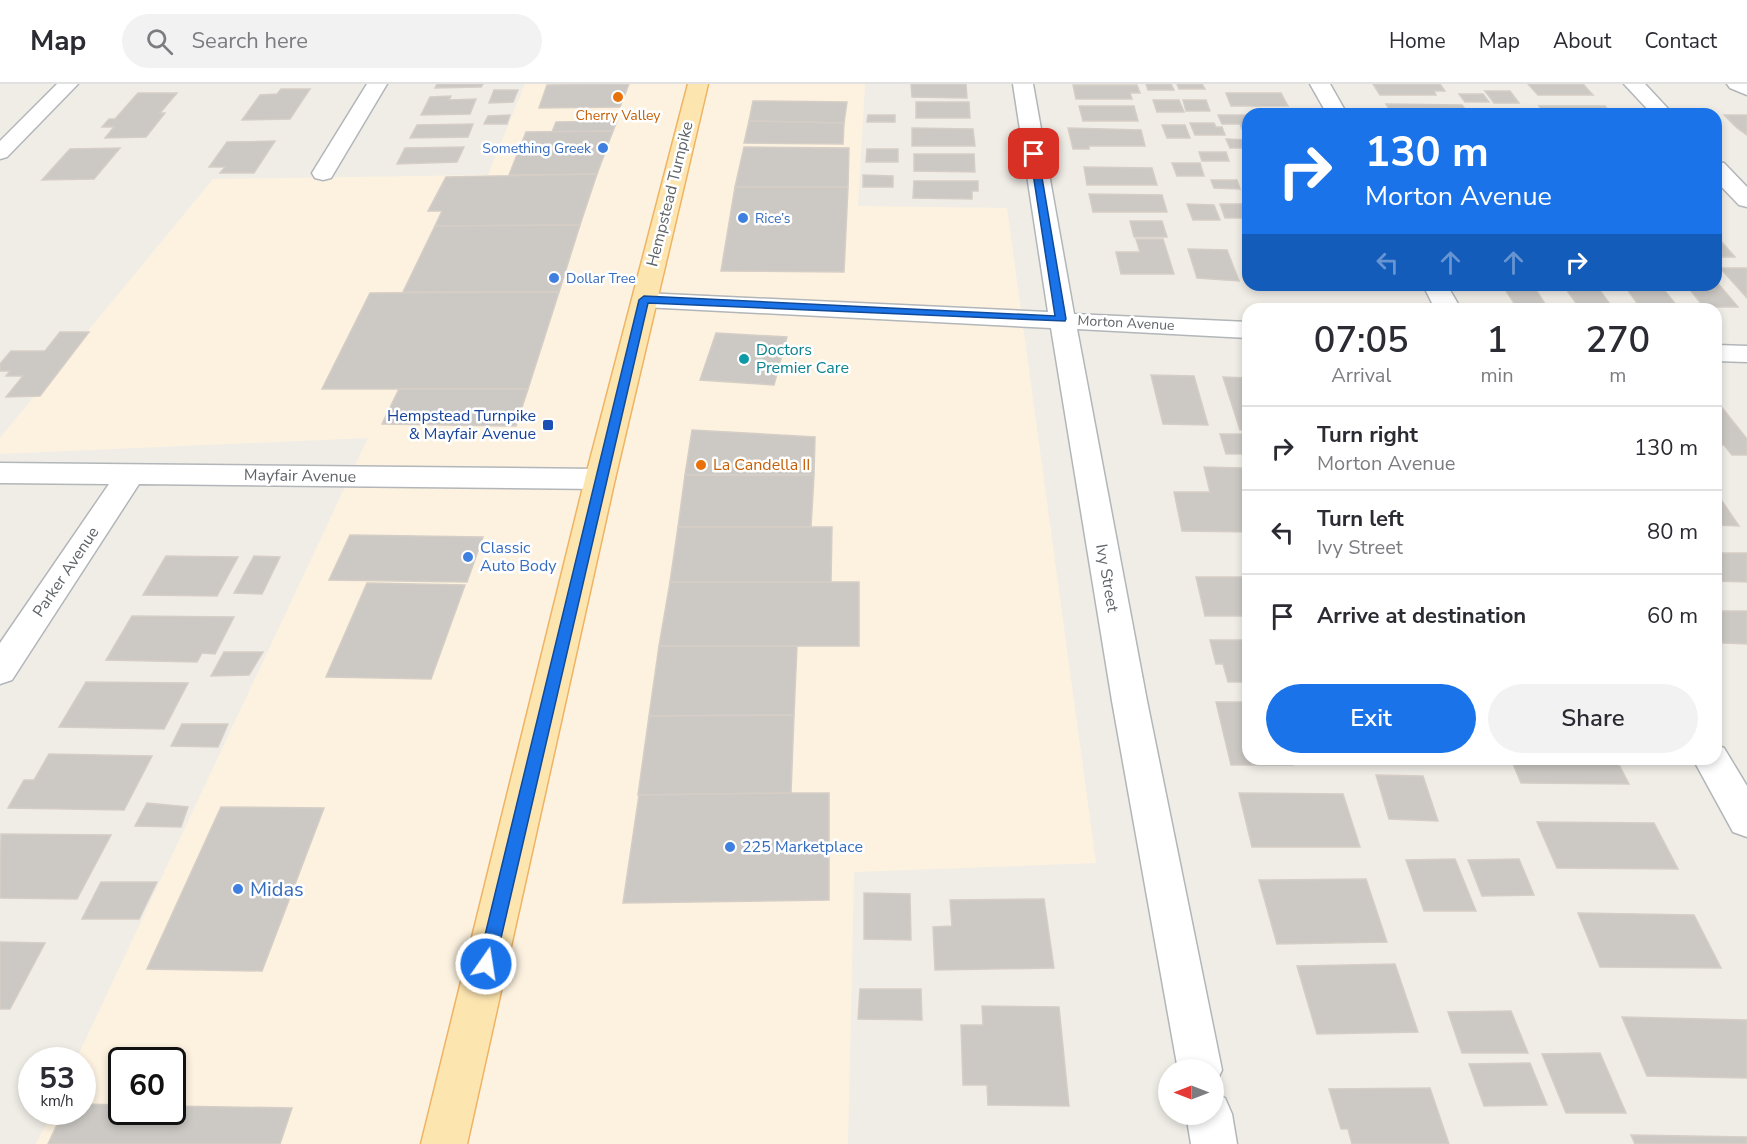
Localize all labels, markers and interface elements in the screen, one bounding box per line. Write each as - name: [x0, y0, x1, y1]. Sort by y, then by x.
- search box: [122, 14, 542, 68]
- text: Map: [30, 22, 86, 60]
- icon: search: [143, 25, 176, 58]
- text: Search here: [191, 26, 308, 56]
- text: Home: [1389, 27, 1446, 55]
- text: Map: [1479, 27, 1520, 55]
- text: About: [1553, 27, 1611, 55]
- text: Contact: [1644, 27, 1717, 55]
- marker: Cherry Valley: [611, 90, 625, 104]
- place label: Cherry Valley: [575, 106, 661, 125]
- street label: Hempstead Turnpike: [641, 119, 699, 269]
- text: 130 m: [1365, 124, 1489, 181]
- pin: [1008, 128, 1059, 179]
- icon: right: [1266, 132, 1344, 210]
- icon: arrive: [1017, 137, 1050, 170]
- place label: Something Greek: [482, 139, 592, 158]
- marker: Something Greek: [596, 141, 610, 155]
- text: Morton Avenue: [1365, 178, 1552, 215]
- place label: Rice’s: [755, 209, 791, 228]
- marker: Rice’s: [736, 211, 750, 225]
- icon: left: [1371, 246, 1404, 279]
- icon: ahead: [1434, 246, 1467, 279]
- icon: ahead: [1497, 246, 1530, 279]
- icon: right: [1560, 246, 1593, 279]
- place label: Dollar Tree: [566, 269, 636, 288]
- marker: Dollar Tree: [547, 271, 561, 285]
- street label: Morton Avenue: [1077, 311, 1175, 335]
- text: 07:05: [1314, 316, 1409, 365]
- text: 1: [1486, 316, 1508, 365]
- text: 270: [1585, 316, 1650, 365]
- place label: Doctors Premier Care: [756, 339, 849, 379]
- marker: Doctors Premier Care: [737, 352, 751, 366]
- text: Arrival: [1331, 362, 1391, 389]
- text: min: [1481, 362, 1514, 389]
- text: m: [1609, 362, 1626, 389]
- place label: Hempstead Turnpike & Mayfair Avenue: [387, 405, 536, 445]
- marker: Hempstead Turnpike & Mayfair Avenue: [541, 418, 555, 432]
- text: Turn right: [1317, 420, 1418, 450]
- icon: right: [1266, 432, 1299, 465]
- text: 130 m: [1634, 433, 1698, 463]
- text: Morton Avenue: [1317, 450, 1456, 477]
- place label: La Candella II: [713, 454, 810, 476]
- marker: La Candella II: [694, 458, 708, 472]
- street label: Mayfair Avenue: [244, 464, 356, 488]
- text: Turn left: [1317, 504, 1404, 534]
- icon: left: [1266, 516, 1299, 549]
- text: 80 m: [1647, 517, 1698, 547]
- street label: Parker Avenue: [28, 523, 104, 621]
- text: Ivy Street: [1317, 534, 1403, 561]
- place label: Classic Auto Body: [480, 537, 557, 577]
- street label: Ivy Street: [1090, 542, 1124, 614]
- marker: Classic Auto Body: [461, 550, 475, 564]
- icon: arrive: [1266, 600, 1299, 633]
- text: Arrive at destination: [1317, 601, 1526, 631]
- text: 60 m: [1647, 601, 1698, 631]
- button: Exit: [1266, 684, 1476, 753]
- button: Share: [1488, 684, 1698, 753]
- place label: 225 Marketplace: [742, 836, 863, 858]
- marker: 225 Marketplace: [723, 840, 737, 854]
- place label: Midas: [250, 876, 304, 903]
- marker: Midas: [231, 882, 245, 896]
- position arrow: [454, 932, 518, 996]
- speed limit sign: 60: [108, 1047, 186, 1125]
- text: 53: [39, 1058, 75, 1099]
- north arrow: [1158, 1059, 1224, 1125]
- map controls: [1158, 1059, 1224, 1125]
- text: km/h: [40, 1091, 74, 1111]

